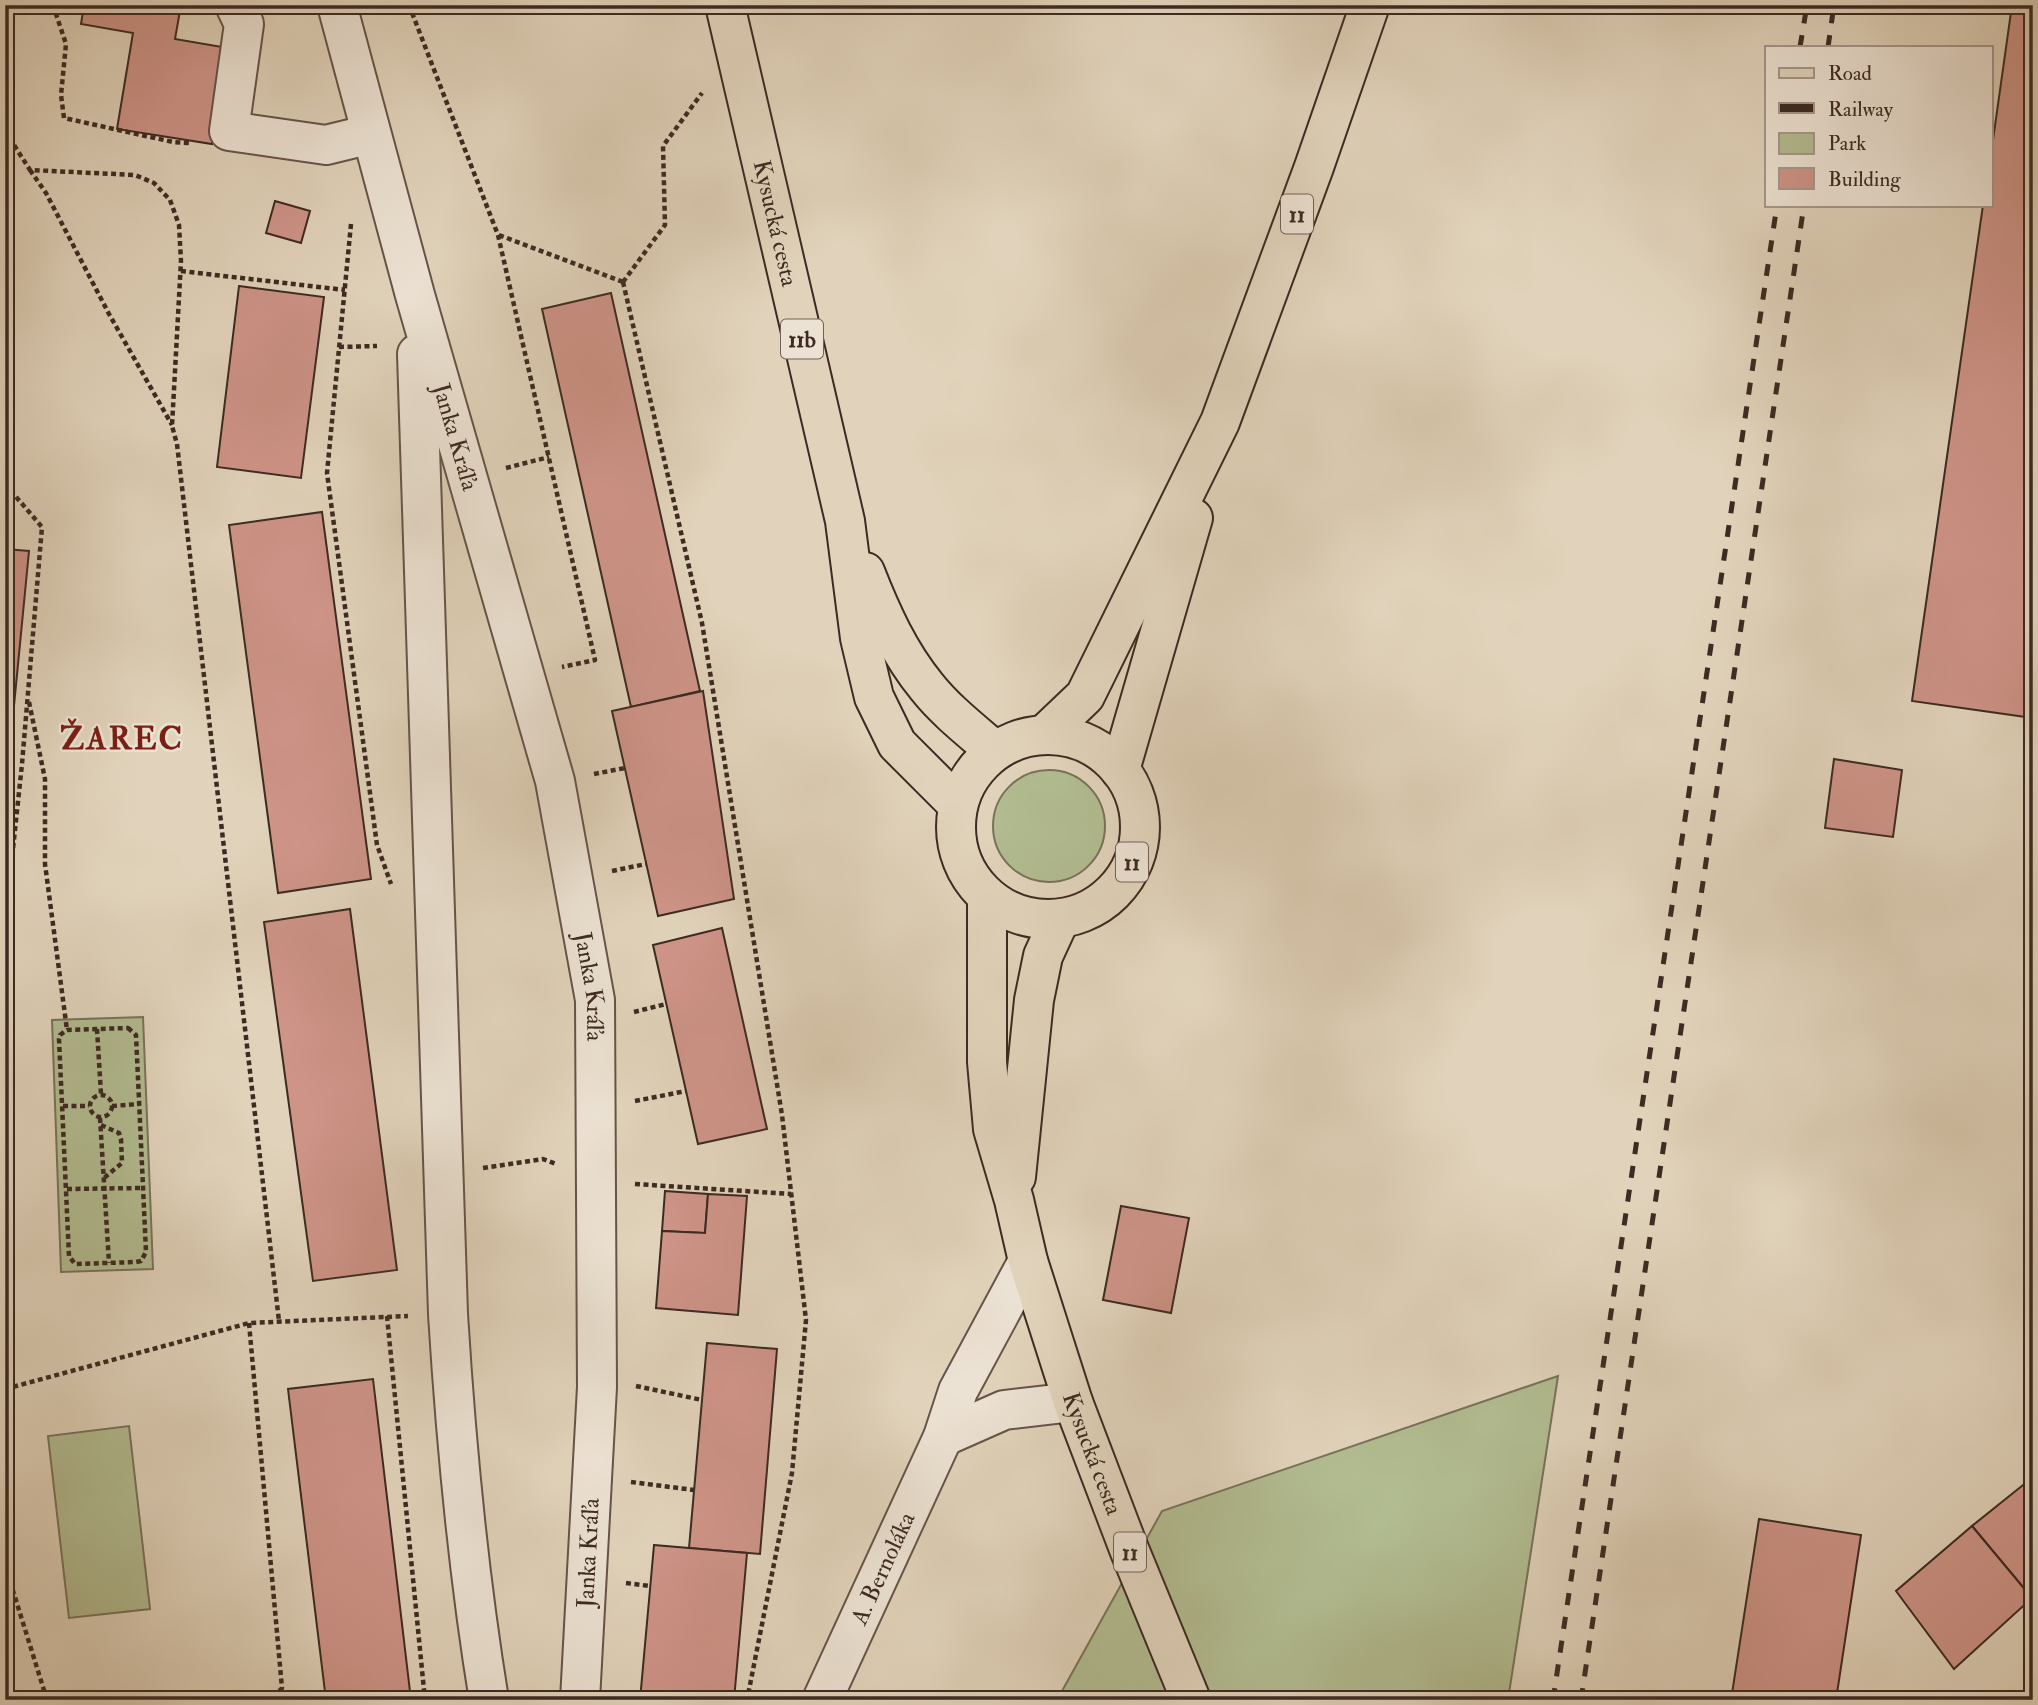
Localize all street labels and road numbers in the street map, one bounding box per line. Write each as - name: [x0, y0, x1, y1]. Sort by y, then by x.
- street label: Kysucká cesta: [746, 157, 805, 291]
- road number: 11: [1281, 195, 1313, 234]
- road number: 11b: [781, 320, 823, 358]
- street label: Janka Kráľa: [425, 379, 486, 495]
- road number: 11: [1116, 842, 1148, 882]
- street label: Janka Kráľa: [567, 929, 611, 1043]
- street label: Kysucká cesta: [1055, 1389, 1130, 1520]
- street label: Janka Kráľa: [570, 1496, 607, 1610]
- street label: A. Bernoláka: [843, 1506, 923, 1631]
- road number: 11: [1114, 1532, 1146, 1572]

